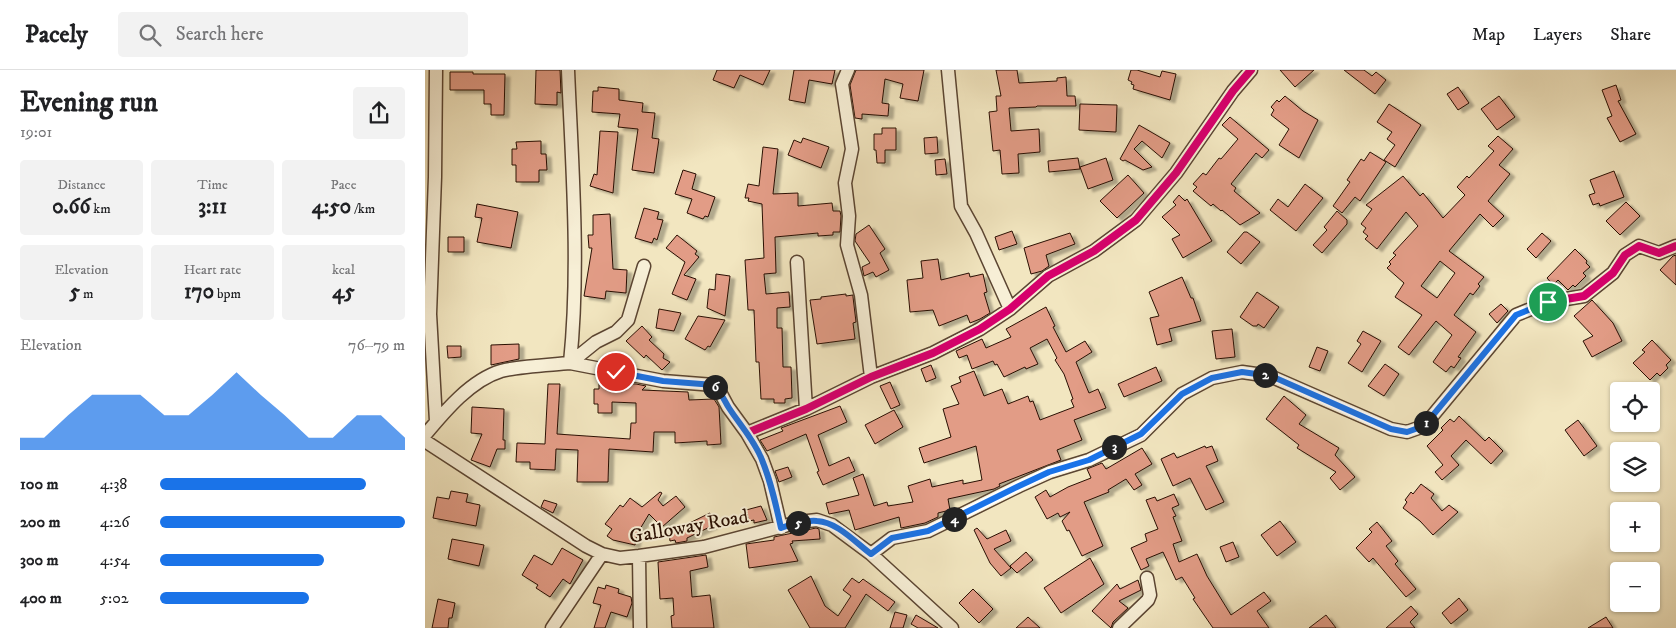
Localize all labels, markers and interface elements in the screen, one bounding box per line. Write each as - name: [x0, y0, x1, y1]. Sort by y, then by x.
- search box: [118, 12, 468, 57]
- text: Pacely: [25, 20, 88, 50]
- icon: search: [136, 21, 164, 49]
- text: Search here: [176, 23, 264, 46]
- text: Map: [1472, 24, 1505, 46]
- text: Layers: [1533, 24, 1582, 46]
- text: Share: [1610, 24, 1651, 46]
- text: Evening run: [20, 85, 158, 120]
- button: share: [353, 87, 405, 139]
- text: 19:01: [20, 122, 52, 142]
- text: Distance: [57, 176, 106, 194]
- text: Time: [197, 176, 228, 194]
- text: Pace: [331, 176, 356, 194]
- text: 0.66: [52, 194, 90, 220]
- text: 3:11: [198, 194, 227, 220]
- text: 4:50: [312, 194, 351, 220]
- text: km: [90, 200, 111, 218]
- text: /km: [351, 200, 375, 218]
- text: Elevation: [54, 261, 109, 279]
- text: Heart rate: [184, 261, 241, 279]
- text: kcal: [332, 261, 355, 279]
- text: 5: [70, 279, 80, 305]
- text: 170: [184, 279, 214, 305]
- text: 45: [332, 279, 355, 305]
- pin: [1527, 281, 1569, 323]
- text: m: [80, 285, 93, 303]
- text: bpm: [214, 285, 241, 303]
- icon: arrive: [1534, 288, 1562, 316]
- text: Elevation: [20, 335, 82, 355]
- text: 76–79 m: [348, 335, 405, 355]
- pin: [595, 351, 637, 393]
- icon: check: [602, 358, 630, 386]
- pin: 2: [1253, 362, 1277, 388]
- text: 2: [1262, 366, 1269, 384]
- pin: 6: [703, 374, 727, 400]
- text: 6: [712, 378, 719, 396]
- map controls: [1610, 382, 1660, 612]
- button: locate: [1610, 382, 1660, 432]
- pin: 1: [1413, 410, 1439, 436]
- text: 1: [1424, 414, 1429, 432]
- pin: 3: [1101, 434, 1127, 460]
- text: 3: [1112, 438, 1117, 456]
- button: layers: [1610, 442, 1660, 492]
- text: 100 m: [20, 474, 59, 494]
- text: 4:38: [100, 474, 127, 494]
- button: +: [1610, 502, 1660, 552]
- street label: Galloway Road: [627, 504, 751, 550]
- pin: 4: [941, 506, 967, 532]
- pin: 5: [785, 510, 811, 536]
- text: 4: [950, 510, 959, 528]
- text: 200 m: [20, 512, 61, 532]
- text: 4:26: [100, 512, 130, 532]
- text: 5: [795, 514, 802, 532]
- text: 300 m: [20, 550, 59, 570]
- text: 4:54: [100, 550, 130, 570]
- button: −: [1610, 562, 1660, 612]
- text: 400 m: [20, 588, 62, 608]
- text: 5:02: [100, 588, 129, 608]

